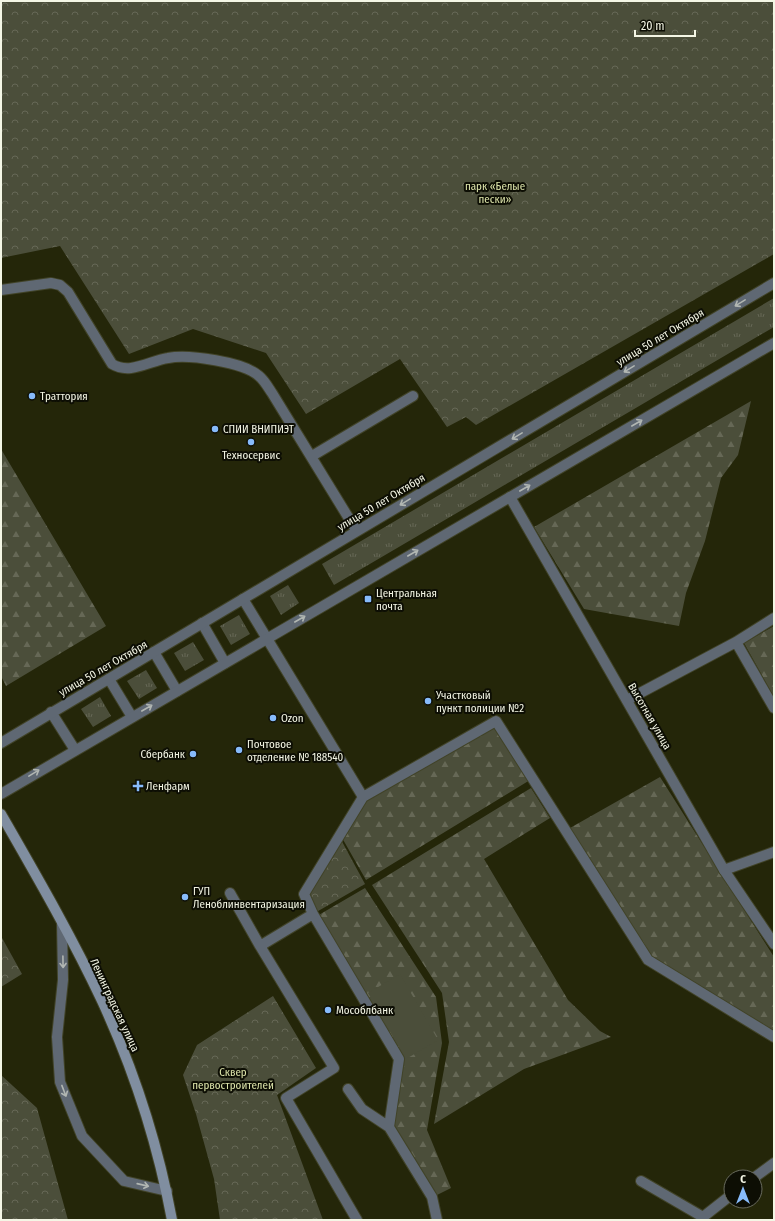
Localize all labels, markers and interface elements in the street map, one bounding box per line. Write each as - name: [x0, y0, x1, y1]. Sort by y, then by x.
- scale bar: [635, 12, 695, 38]
- text: 20 m: [641, 19, 665, 33]
- park label: парк «Белые пески»: [465, 180, 525, 206]
- one-way arrow: [734, 300, 746, 308]
- street label: улица 50 лет Октября: [614, 306, 706, 369]
- one-way arrow: [623, 366, 635, 374]
- place label: Траттория: [40, 390, 88, 403]
- marker: Траттория: [27, 391, 37, 401]
- one-way arrow: [631, 418, 643, 426]
- place label: СПИИ ВНИПИЭТ: [223, 423, 295, 436]
- marker: СПИИ ВНИПИЭТ: [210, 424, 220, 434]
- one-way arrow: [511, 432, 523, 440]
- marker: Техносервис: [246, 437, 256, 447]
- place label: Техносервис: [222, 449, 280, 462]
- street label: улица 50 лет Октября: [335, 471, 427, 534]
- one-way arrow: [519, 483, 531, 491]
- one-way arrow: [399, 498, 411, 506]
- one-way arrow: [406, 549, 418, 557]
- place label: Центральная почта: [376, 587, 437, 613]
- marker: Центральная почта: [363, 594, 373, 604]
- one-way arrow: [294, 614, 306, 622]
- street label: улица 50 лет Октября: [57, 638, 150, 699]
- street label: Высотная улица: [625, 681, 674, 752]
- place label: Участковый пункт полиции №2: [435, 689, 524, 715]
- marker: Участковый пункт полиции №2: [423, 696, 433, 706]
- one-way arrow: [141, 704, 153, 712]
- place label: Ozon: [281, 712, 304, 725]
- marker: Ozon: [268, 713, 278, 723]
- place label: Почтовое отделение № 188540: [247, 738, 344, 764]
- marker: Почтовое отделение № 188540: [234, 745, 244, 755]
- place label: Сбербанк: [141, 748, 186, 761]
- marker: Сбербанк: [188, 749, 198, 759]
- one-way arrow: [28, 769, 40, 777]
- place label: Ленфарм: [146, 780, 190, 793]
- marker: Ленфарм: [133, 781, 143, 791]
- place label: ГУП Леноблинвентаризация: [193, 885, 305, 911]
- marker: ГУП Леноблинвентаризация: [180, 892, 190, 902]
- one-way arrow: [59, 955, 67, 968]
- street label: Ленинградская улица: [87, 957, 142, 1054]
- place label: Мособлбанк: [336, 1004, 394, 1017]
- marker: Мособлбанк: [323, 1005, 333, 1015]
- park label: Сквер первостроителей: [192, 1066, 274, 1092]
- one-way arrow: [61, 1084, 69, 1096]
- north arrow: [723, 1169, 763, 1209]
- text: С: [740, 1173, 746, 1186]
- one-way arrow: [136, 1182, 149, 1190]

